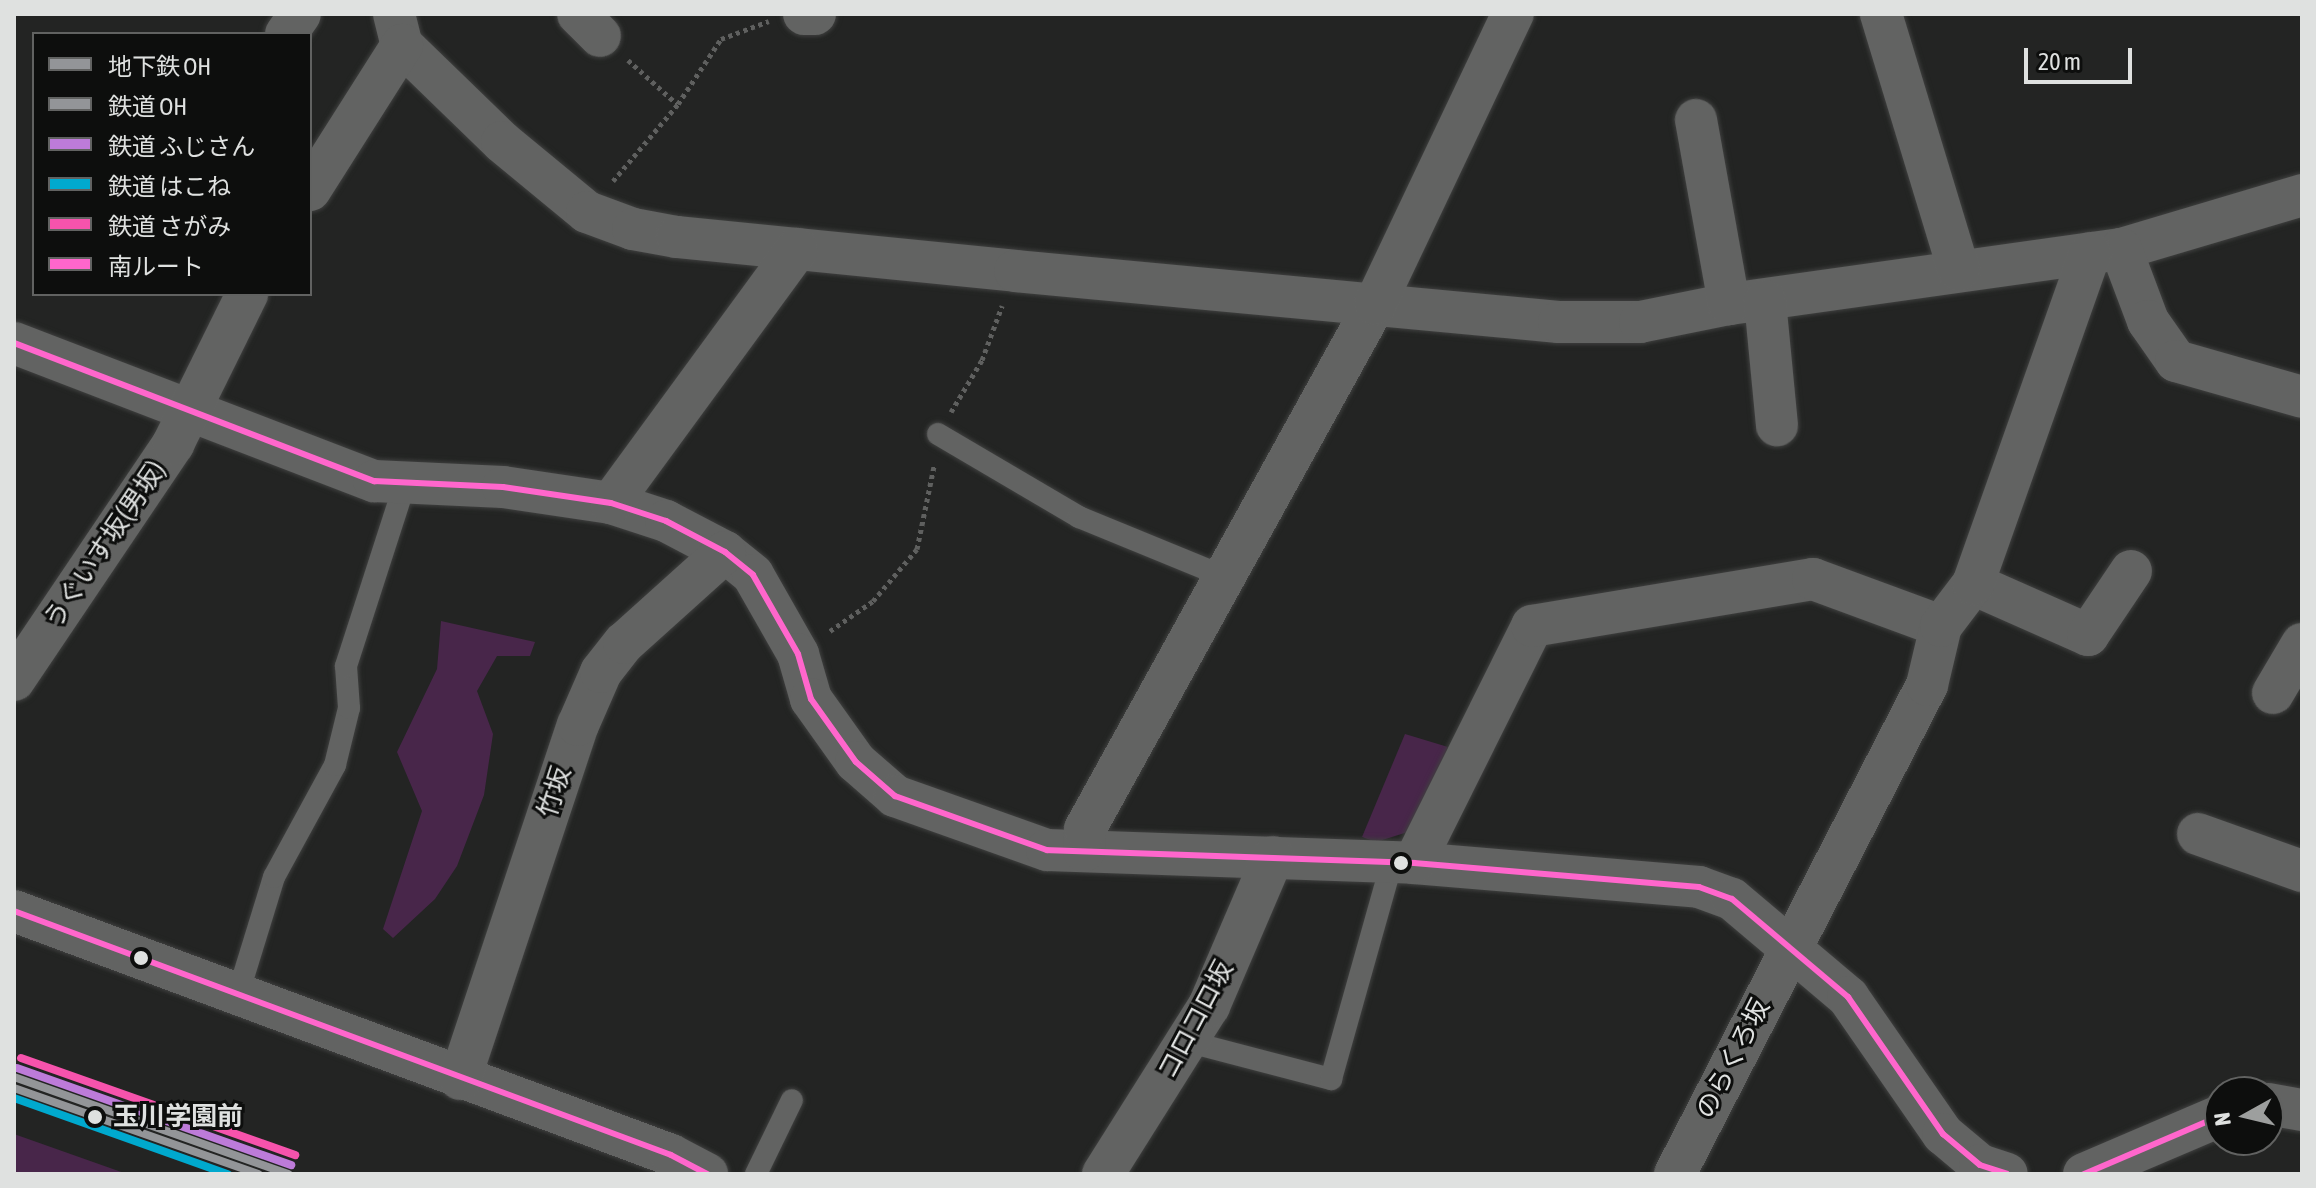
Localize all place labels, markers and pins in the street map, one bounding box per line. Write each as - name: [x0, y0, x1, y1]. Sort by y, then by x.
- unlabelled marker: [1393, 855, 1409, 871]
- unlabelled marker: [133, 950, 149, 966]
- place label: 玉川学園前: [113, 1101, 243, 1133]
- marker: 玉川学園前: [84, 1106, 106, 1128]

